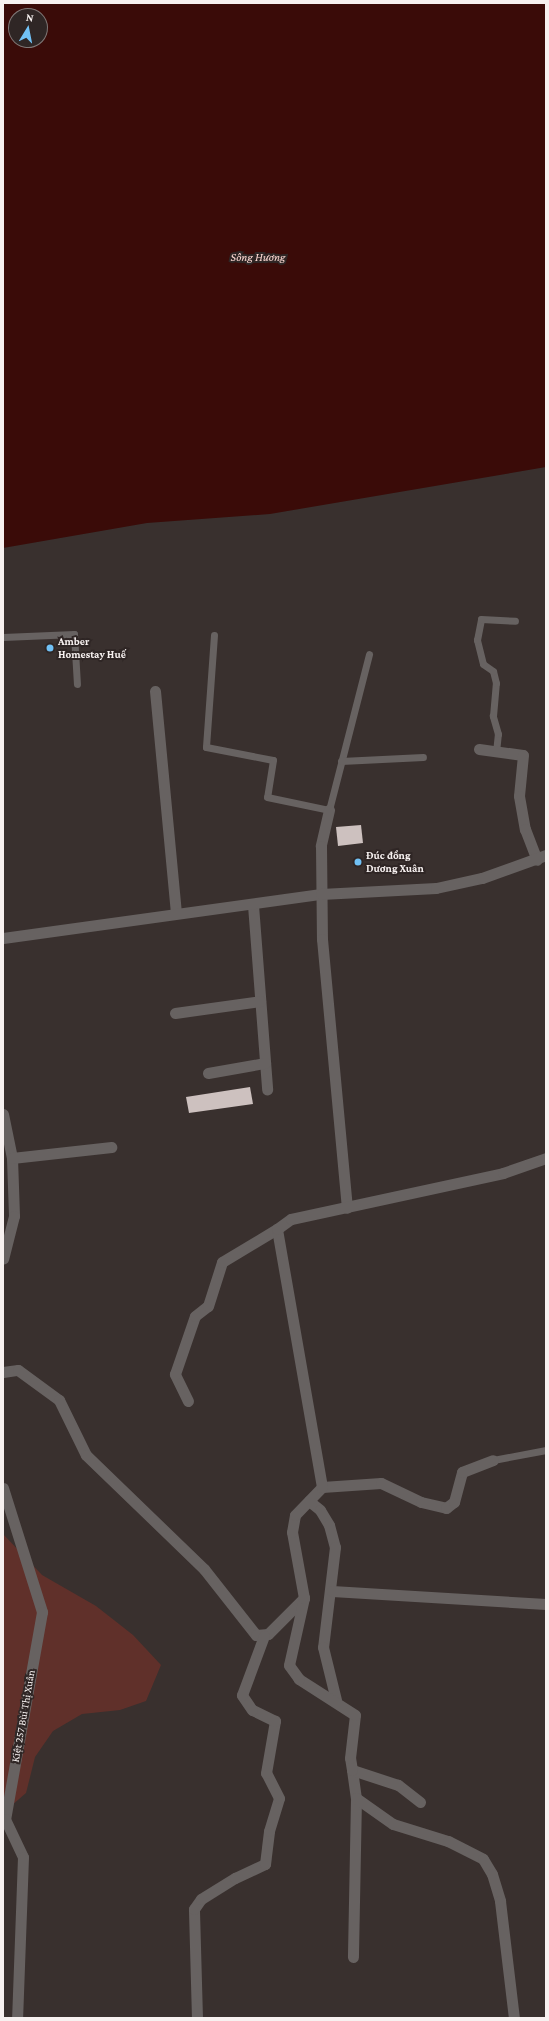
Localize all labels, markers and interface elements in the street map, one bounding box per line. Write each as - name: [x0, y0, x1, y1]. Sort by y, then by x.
- north arrow: [8, 8, 48, 48]
- text: N: [25, 11, 35, 24]
- water label: Sông Hương: [231, 251, 285, 265]
- place label: Amber Homestay Huế: [58, 635, 126, 661]
- marker: Amber Homestay Huế: [45, 643, 55, 653]
- place label: Đúc đồng Dương Xuân: [366, 849, 424, 875]
- marker: Đúc đồng Dương Xuân: [353, 857, 363, 867]
- street label: Kiệt 257 Bùi Thị Xuân: [8, 1669, 38, 1763]

